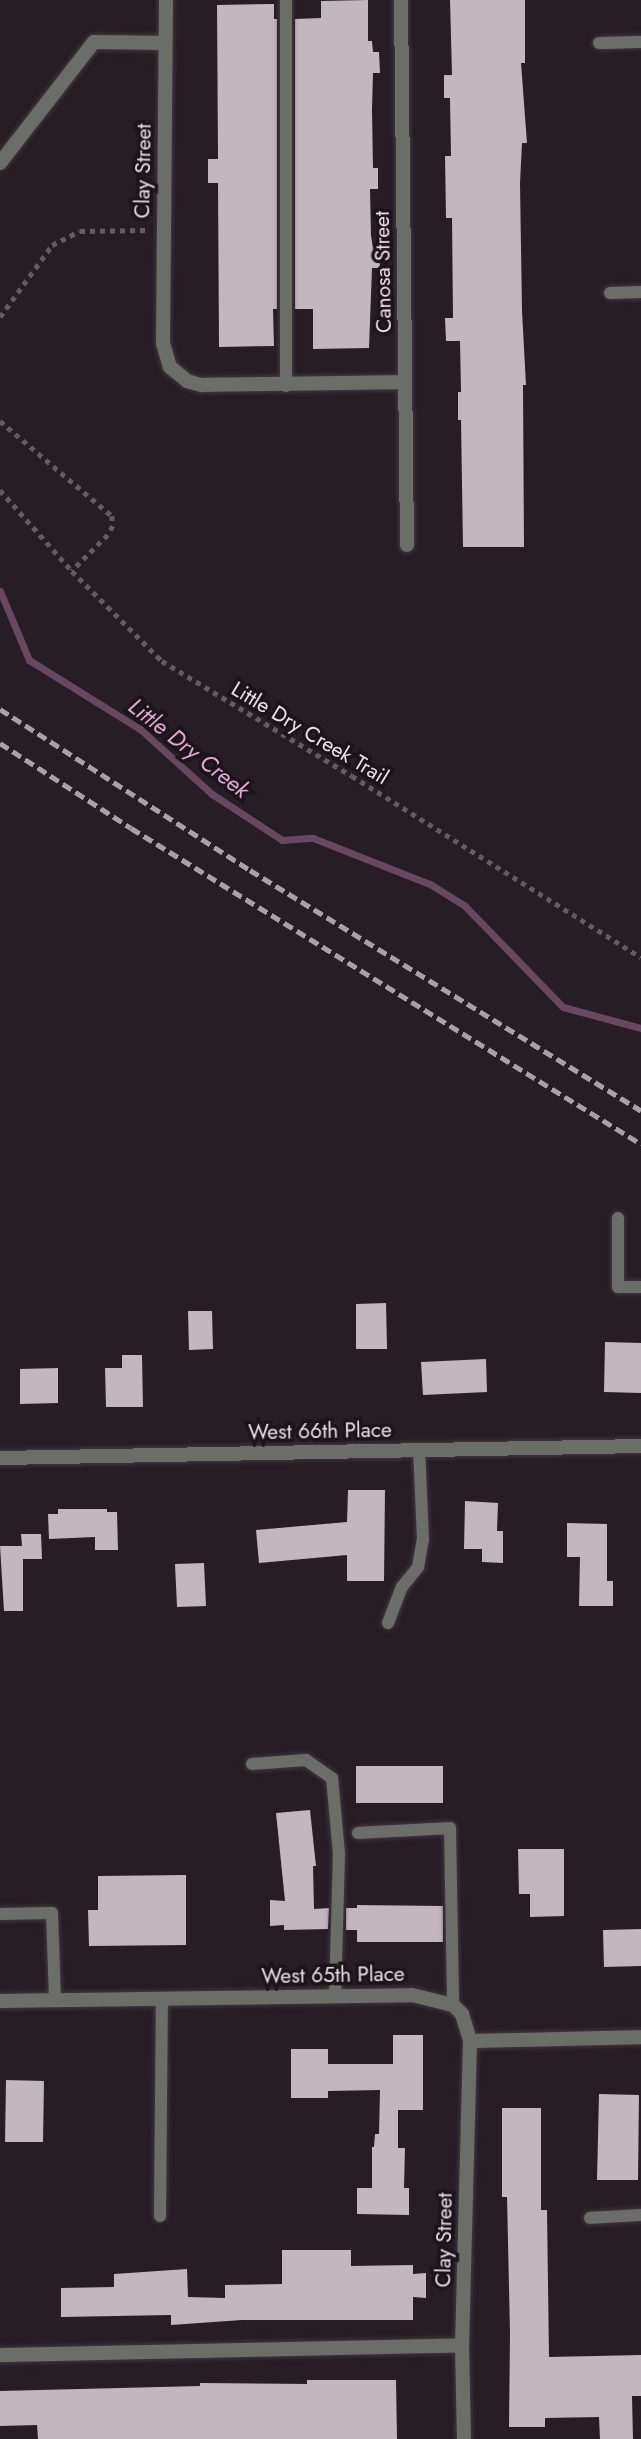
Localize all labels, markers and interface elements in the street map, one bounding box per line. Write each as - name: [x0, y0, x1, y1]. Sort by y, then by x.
- street label: Clay Street: [130, 123, 156, 219]
- street label: Canosa Street: [369, 211, 397, 333]
- street label: Little Dry Creek Trail: [227, 676, 393, 790]
- water label: Little Dry Creek: [123, 692, 255, 804]
- street label: West 66th Place: [248, 1417, 392, 1445]
- street label: West 65th Place: [261, 1961, 405, 1989]
- street label: Clay Street: [431, 2192, 457, 2288]

